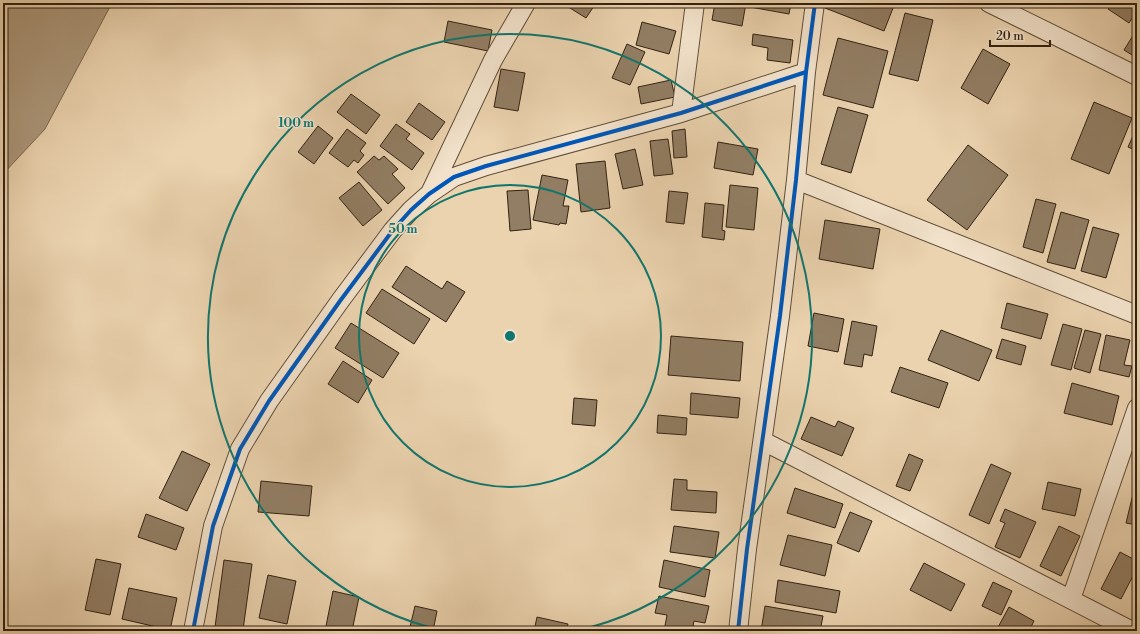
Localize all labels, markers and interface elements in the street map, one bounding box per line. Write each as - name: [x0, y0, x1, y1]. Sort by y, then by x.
- scale bar: [990, 22, 1050, 48]
- text: 20 m: [996, 29, 1024, 44]
- text: 100 m: [278, 116, 314, 131]
- text: 50 m: [388, 222, 418, 237]
- centre of rings: [503, 329, 517, 343]

